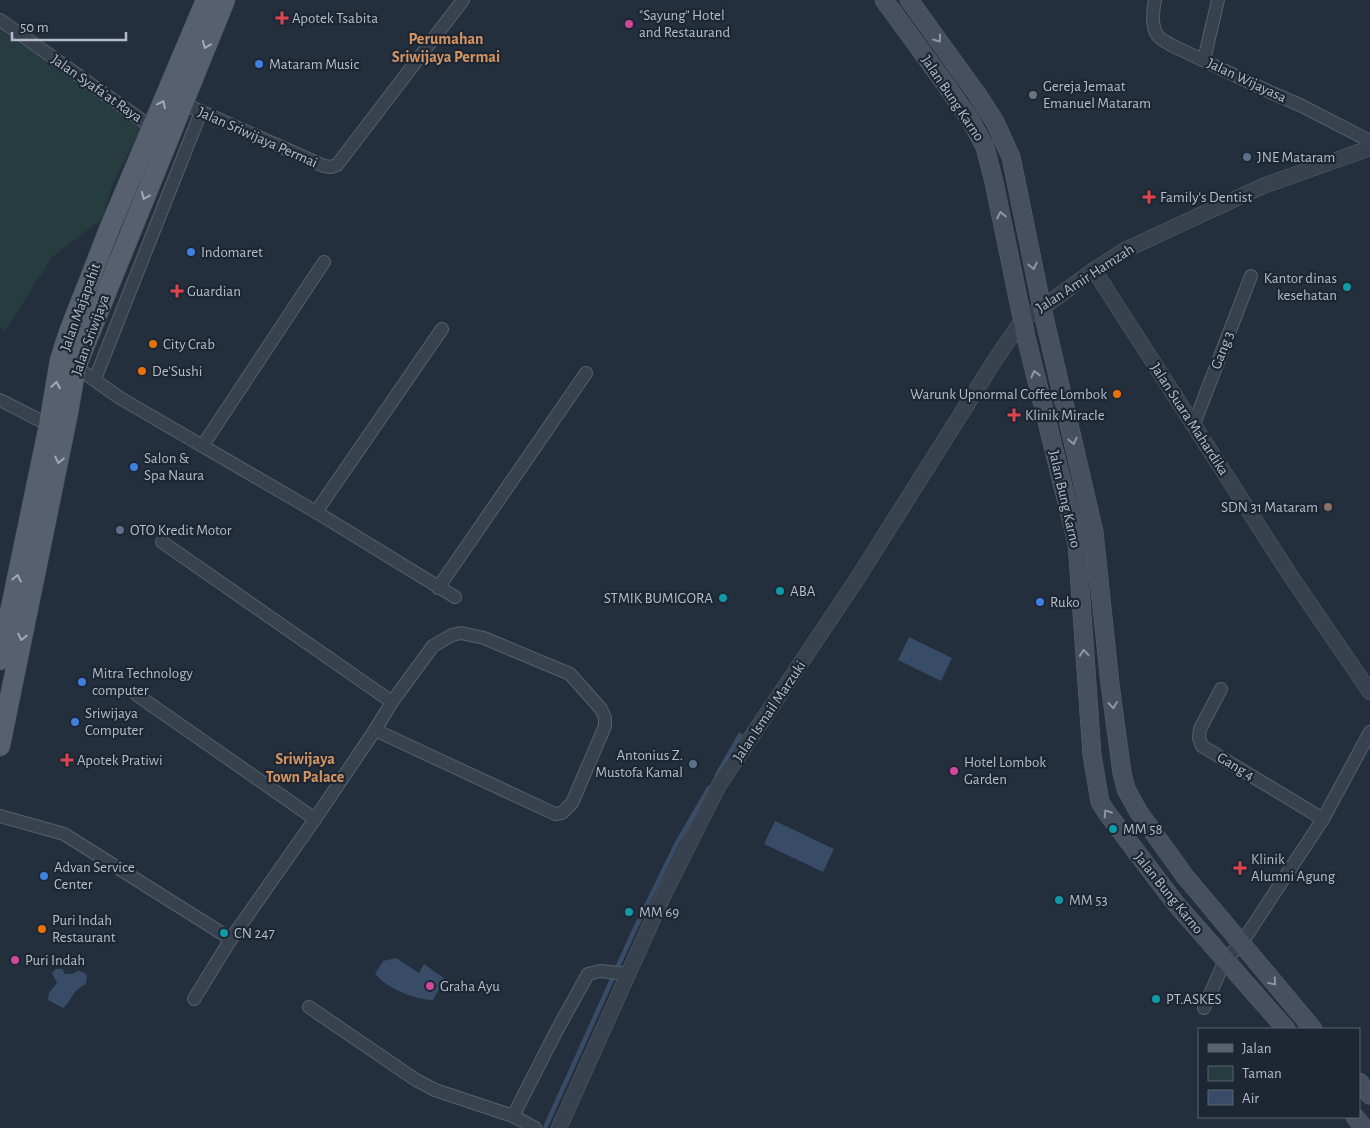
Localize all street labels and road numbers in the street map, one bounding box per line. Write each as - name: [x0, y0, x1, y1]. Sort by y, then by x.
- street label: Jalan Syafa'at Raya: [49, 52, 145, 125]
- street label: Jalan Bung Karno: [918, 53, 987, 144]
- street label: Jalan Wijayasa: [1205, 56, 1289, 105]
- street label: Jalan Sriwijaya Permai: [196, 104, 320, 171]
- street label: Jalan Amir Hamzah: [1034, 241, 1137, 316]
- street label: Jalan Majapahit: [58, 261, 103, 353]
- street label: Jalan Sriwijaya: [69, 293, 112, 378]
- street label: Gang 3: [1208, 329, 1237, 371]
- street label: Jalan Suara Mahardika: [1148, 360, 1231, 478]
- street label: Jalan Bung Karno: [1046, 449, 1083, 549]
- street label: Jalan Ismail Marzuki: [730, 658, 809, 764]
- street label: Gang 4: [1215, 750, 1257, 783]
- street label: Jalan Bung Karno: [1131, 850, 1206, 937]

